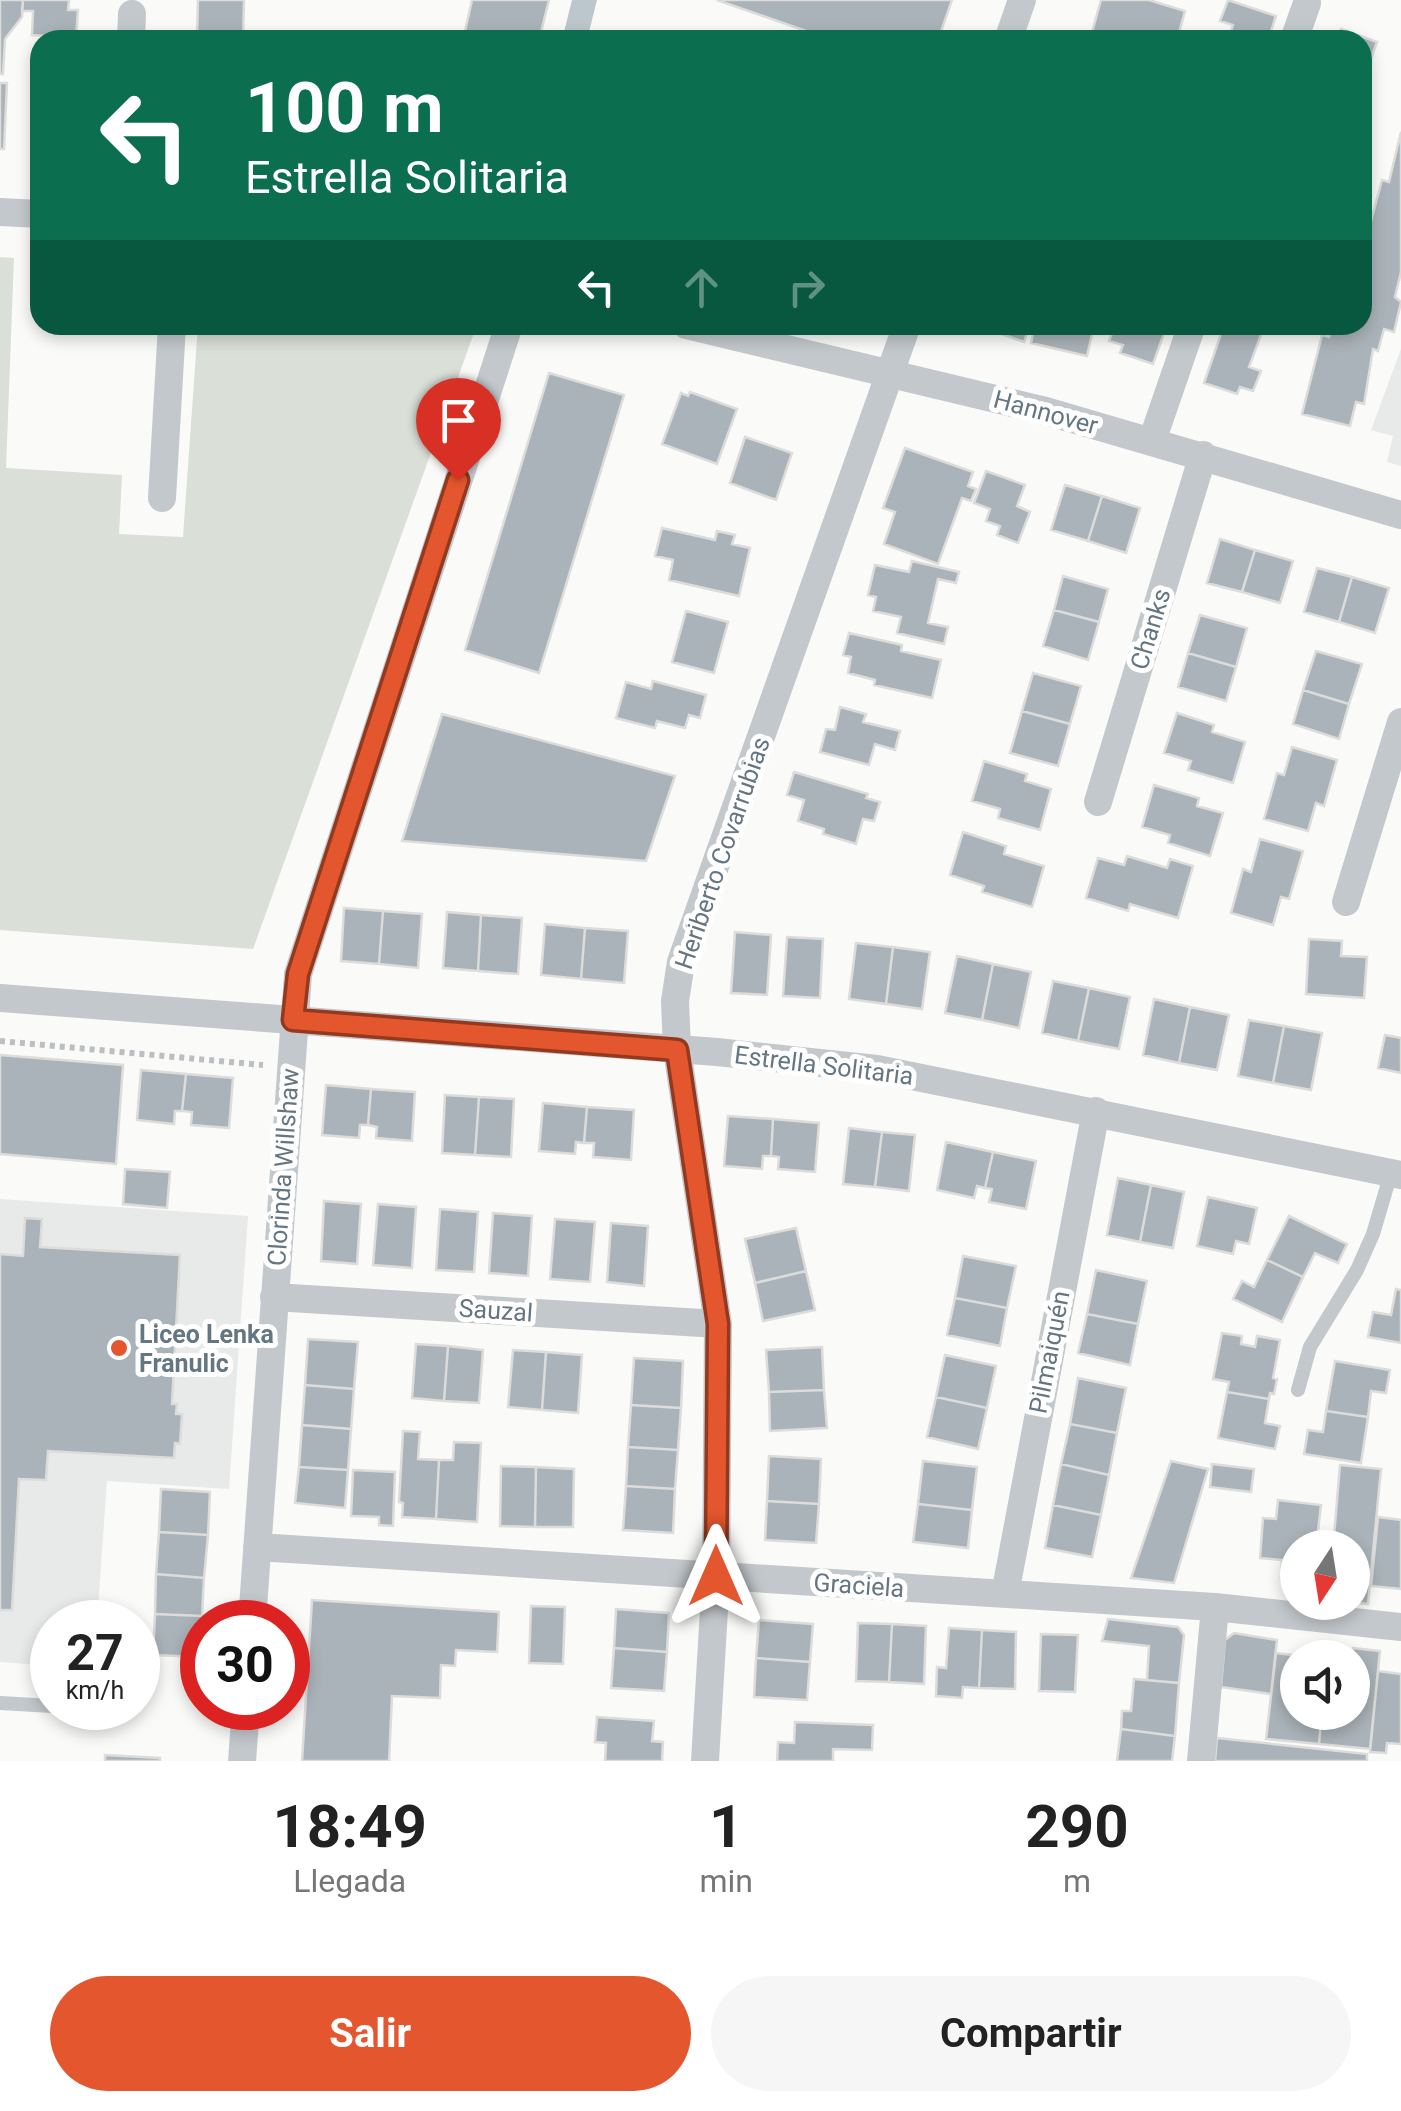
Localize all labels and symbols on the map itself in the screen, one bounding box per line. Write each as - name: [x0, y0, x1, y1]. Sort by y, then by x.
- pin: [416, 378, 501, 481]
- street label: Hannover: [991, 385, 1102, 440]
- street label: Chanks: [1124, 585, 1176, 673]
- street label: Heriberto Covarrubias: [669, 733, 776, 973]
- street label: Estrella Solitaria: [733, 1040, 915, 1091]
- street label: Clorinda Willshaw: [262, 1067, 305, 1267]
- street label: Pilmaiquén: [1023, 1288, 1076, 1416]
- street label: Sauzal: [458, 1293, 534, 1328]
- place label: Liceo Lenka Franulic: [139, 1320, 274, 1378]
- marker: Liceo Lenka Franulic: [108, 1337, 130, 1359]
- position arrow: [664, 1524, 768, 1628]
- north arrow: [1280, 1530, 1370, 1620]
- street label: Graciela: [813, 1568, 905, 1603]
- speed limit sign: 30: [180, 1600, 310, 1730]

